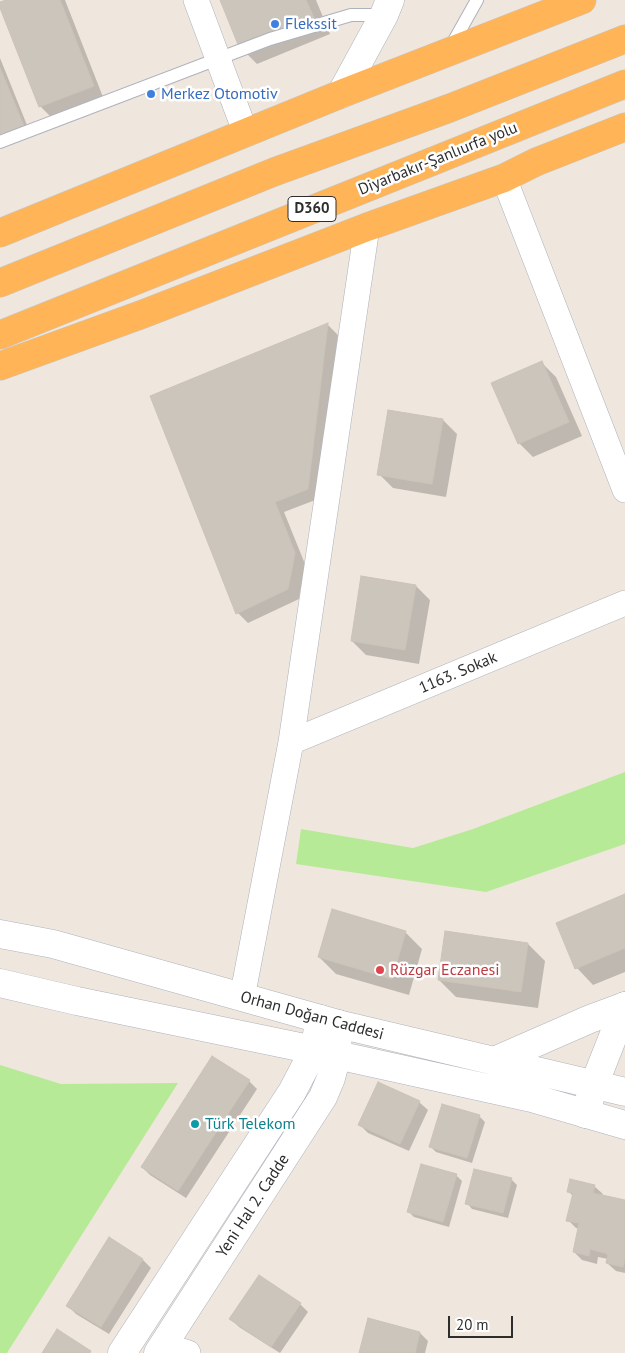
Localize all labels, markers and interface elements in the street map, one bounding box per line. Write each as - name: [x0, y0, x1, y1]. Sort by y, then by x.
- place label: Flekssit: [285, 14, 337, 34]
- marker: Flekssit: [269, 18, 281, 30]
- place label: Merkez Otomotiv: [161, 84, 278, 104]
- marker: Merkez Otomotiv: [145, 88, 157, 100]
- street label: Diyarbakır-Şanlıurfa yolu: [356, 118, 520, 200]
- road number: D360: [288, 196, 336, 222]
- street label: 1163. Sokak: [416, 648, 500, 698]
- place label: Rüzgar Eczanesi: [390, 960, 500, 980]
- marker: Rüzgar Eczanesi: [374, 964, 386, 976]
- street label: Orhan Doğan Caddesi: [238, 988, 386, 1044]
- place label: Türk Telekom: [205, 1114, 295, 1134]
- marker: Türk Telekom: [189, 1118, 201, 1130]
- street label: Yeni Hal 2. Cadde: [212, 1151, 294, 1261]
- scale bar: [450, 1306, 515, 1338]
- text: 20 m: [456, 1315, 489, 1334]

